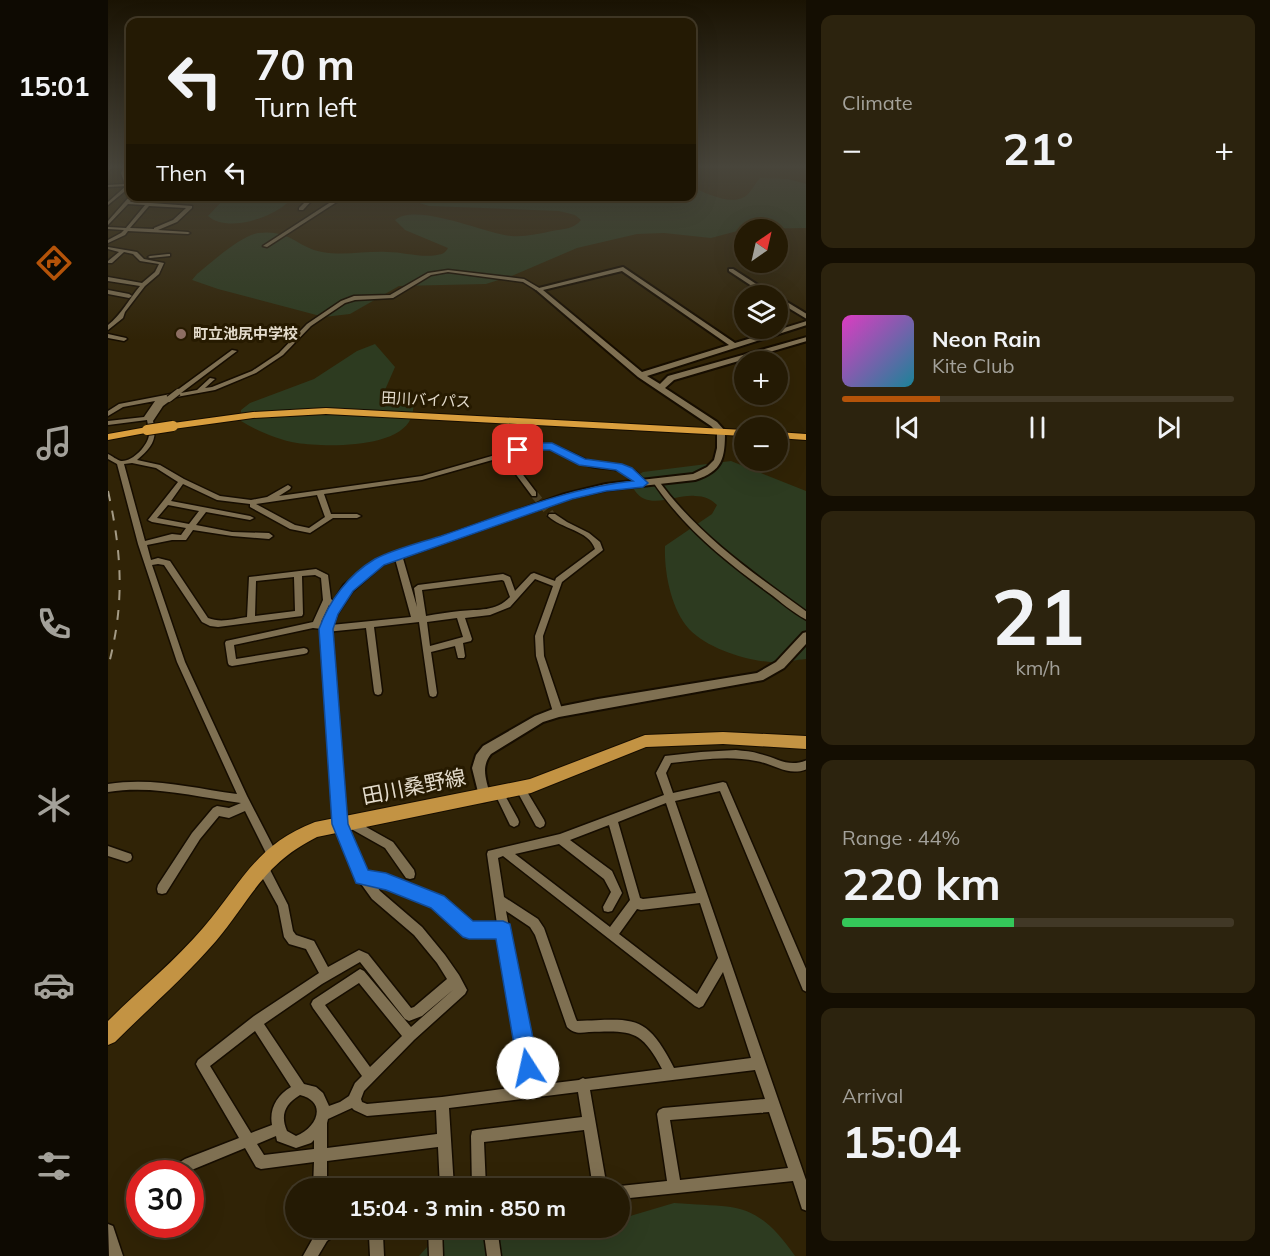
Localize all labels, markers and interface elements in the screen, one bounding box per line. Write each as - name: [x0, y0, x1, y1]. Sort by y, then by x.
- text: 70 m: [255, 38, 355, 91]
- icon: left: [156, 42, 234, 120]
- text: 15:01: [18, 69, 90, 103]
- text: Turn left: [255, 90, 357, 124]
- text: Climate: [842, 90, 913, 115]
- text: 21°: [1002, 120, 1074, 176]
- text: −: [842, 128, 862, 169]
- text: +: [1214, 128, 1234, 169]
- icon: left: [219, 156, 252, 189]
- text: Then: [156, 159, 207, 187]
- north arrow: [734, 219, 788, 273]
- map controls: [734, 219, 788, 471]
- icon: directions: [33, 242, 75, 284]
- button: layers: [734, 285, 788, 339]
- place label: 町立池尻中学校: [193, 324, 298, 343]
- text: Neon Rain: [932, 325, 1041, 353]
- marker: 町立池尻中学校: [174, 327, 188, 341]
- button: +: [734, 351, 788, 405]
- text: Kite Club: [932, 353, 1014, 378]
- street label: 田川バイパス: [381, 388, 471, 411]
- icon: previous: [891, 411, 924, 444]
- icon: pause: [1021, 411, 1054, 444]
- icon: next: [1152, 411, 1185, 444]
- button: −: [734, 417, 788, 471]
- icon: music: [33, 422, 75, 464]
- pin: [492, 424, 543, 475]
- icon: arrive: [501, 433, 534, 466]
- text: 21: [991, 567, 1085, 665]
- icon: phone: [33, 603, 75, 645]
- text: km/h: [1015, 655, 1061, 680]
- street label: 田川桑野線: [360, 763, 468, 809]
- icon: climate: [33, 784, 75, 826]
- text: Range · 44%: [842, 825, 960, 850]
- text: 220 km: [842, 855, 1001, 911]
- icon: car: [33, 964, 75, 1006]
- position arrow: [496, 1036, 560, 1100]
- text: Arrival: [842, 1083, 903, 1108]
- text: 15:04: [842, 1113, 961, 1169]
- icon: filters: [33, 1145, 75, 1187]
- speed limit sign: 30: [126, 1160, 204, 1238]
- text: 15:04 · 3 min · 850 m: [349, 1194, 566, 1222]

